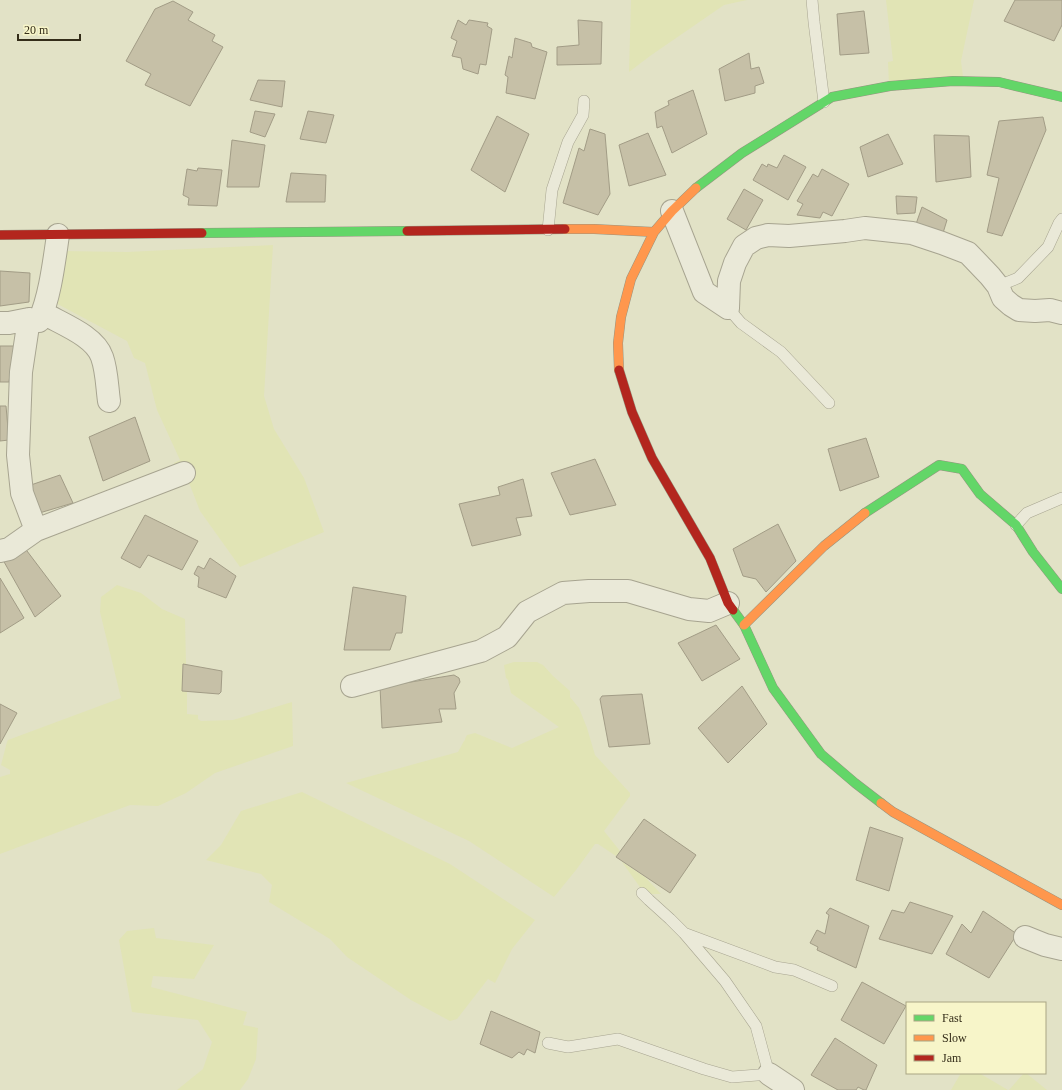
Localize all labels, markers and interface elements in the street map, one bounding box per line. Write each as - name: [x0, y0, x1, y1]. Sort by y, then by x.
- scale bar: [18, 16, 80, 42]
- text: 20 m: [24, 23, 49, 37]
- legend: [906, 1002, 1046, 1074]
- text: Fast: [942, 1011, 963, 1025]
- text: Slow: [942, 1031, 967, 1045]
- text: Jam: [942, 1051, 962, 1065]

